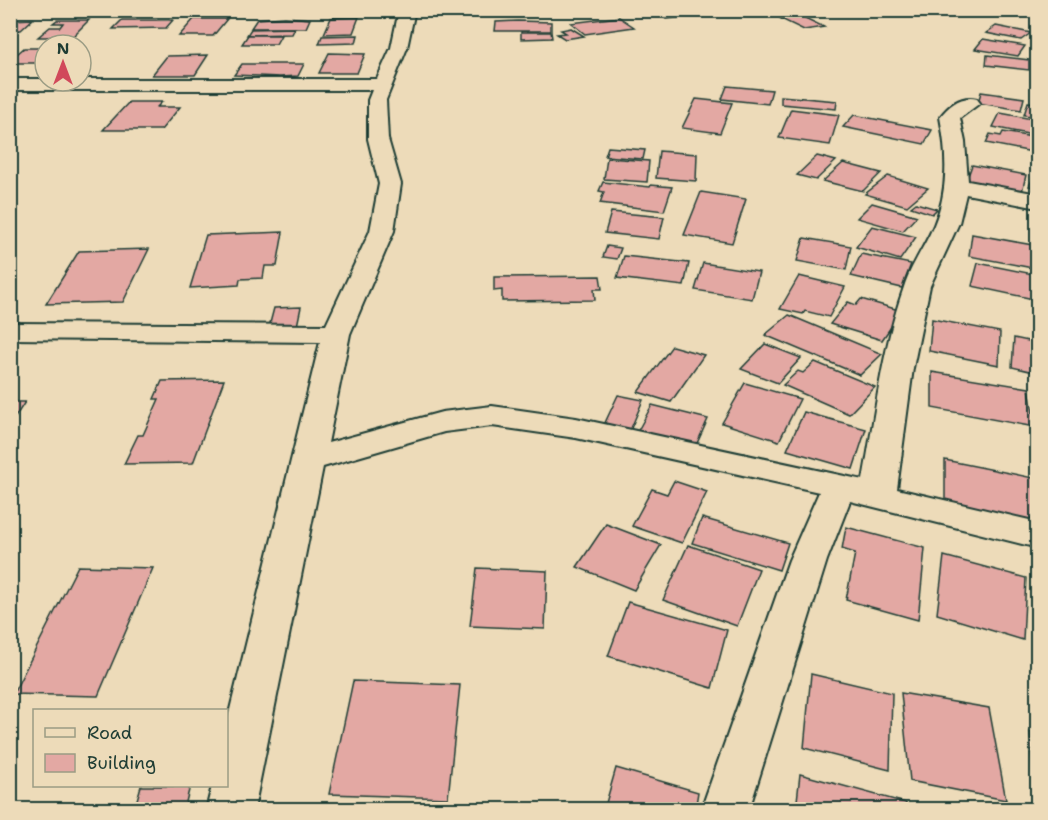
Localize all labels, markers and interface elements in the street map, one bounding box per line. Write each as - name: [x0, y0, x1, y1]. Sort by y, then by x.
- north arrow: [33, 33, 93, 93]
- text: N: [57, 38, 69, 59]
- legend: [33, 709, 228, 787]
- text: Road: [87, 721, 132, 745]
- text: Building: [87, 751, 156, 775]

